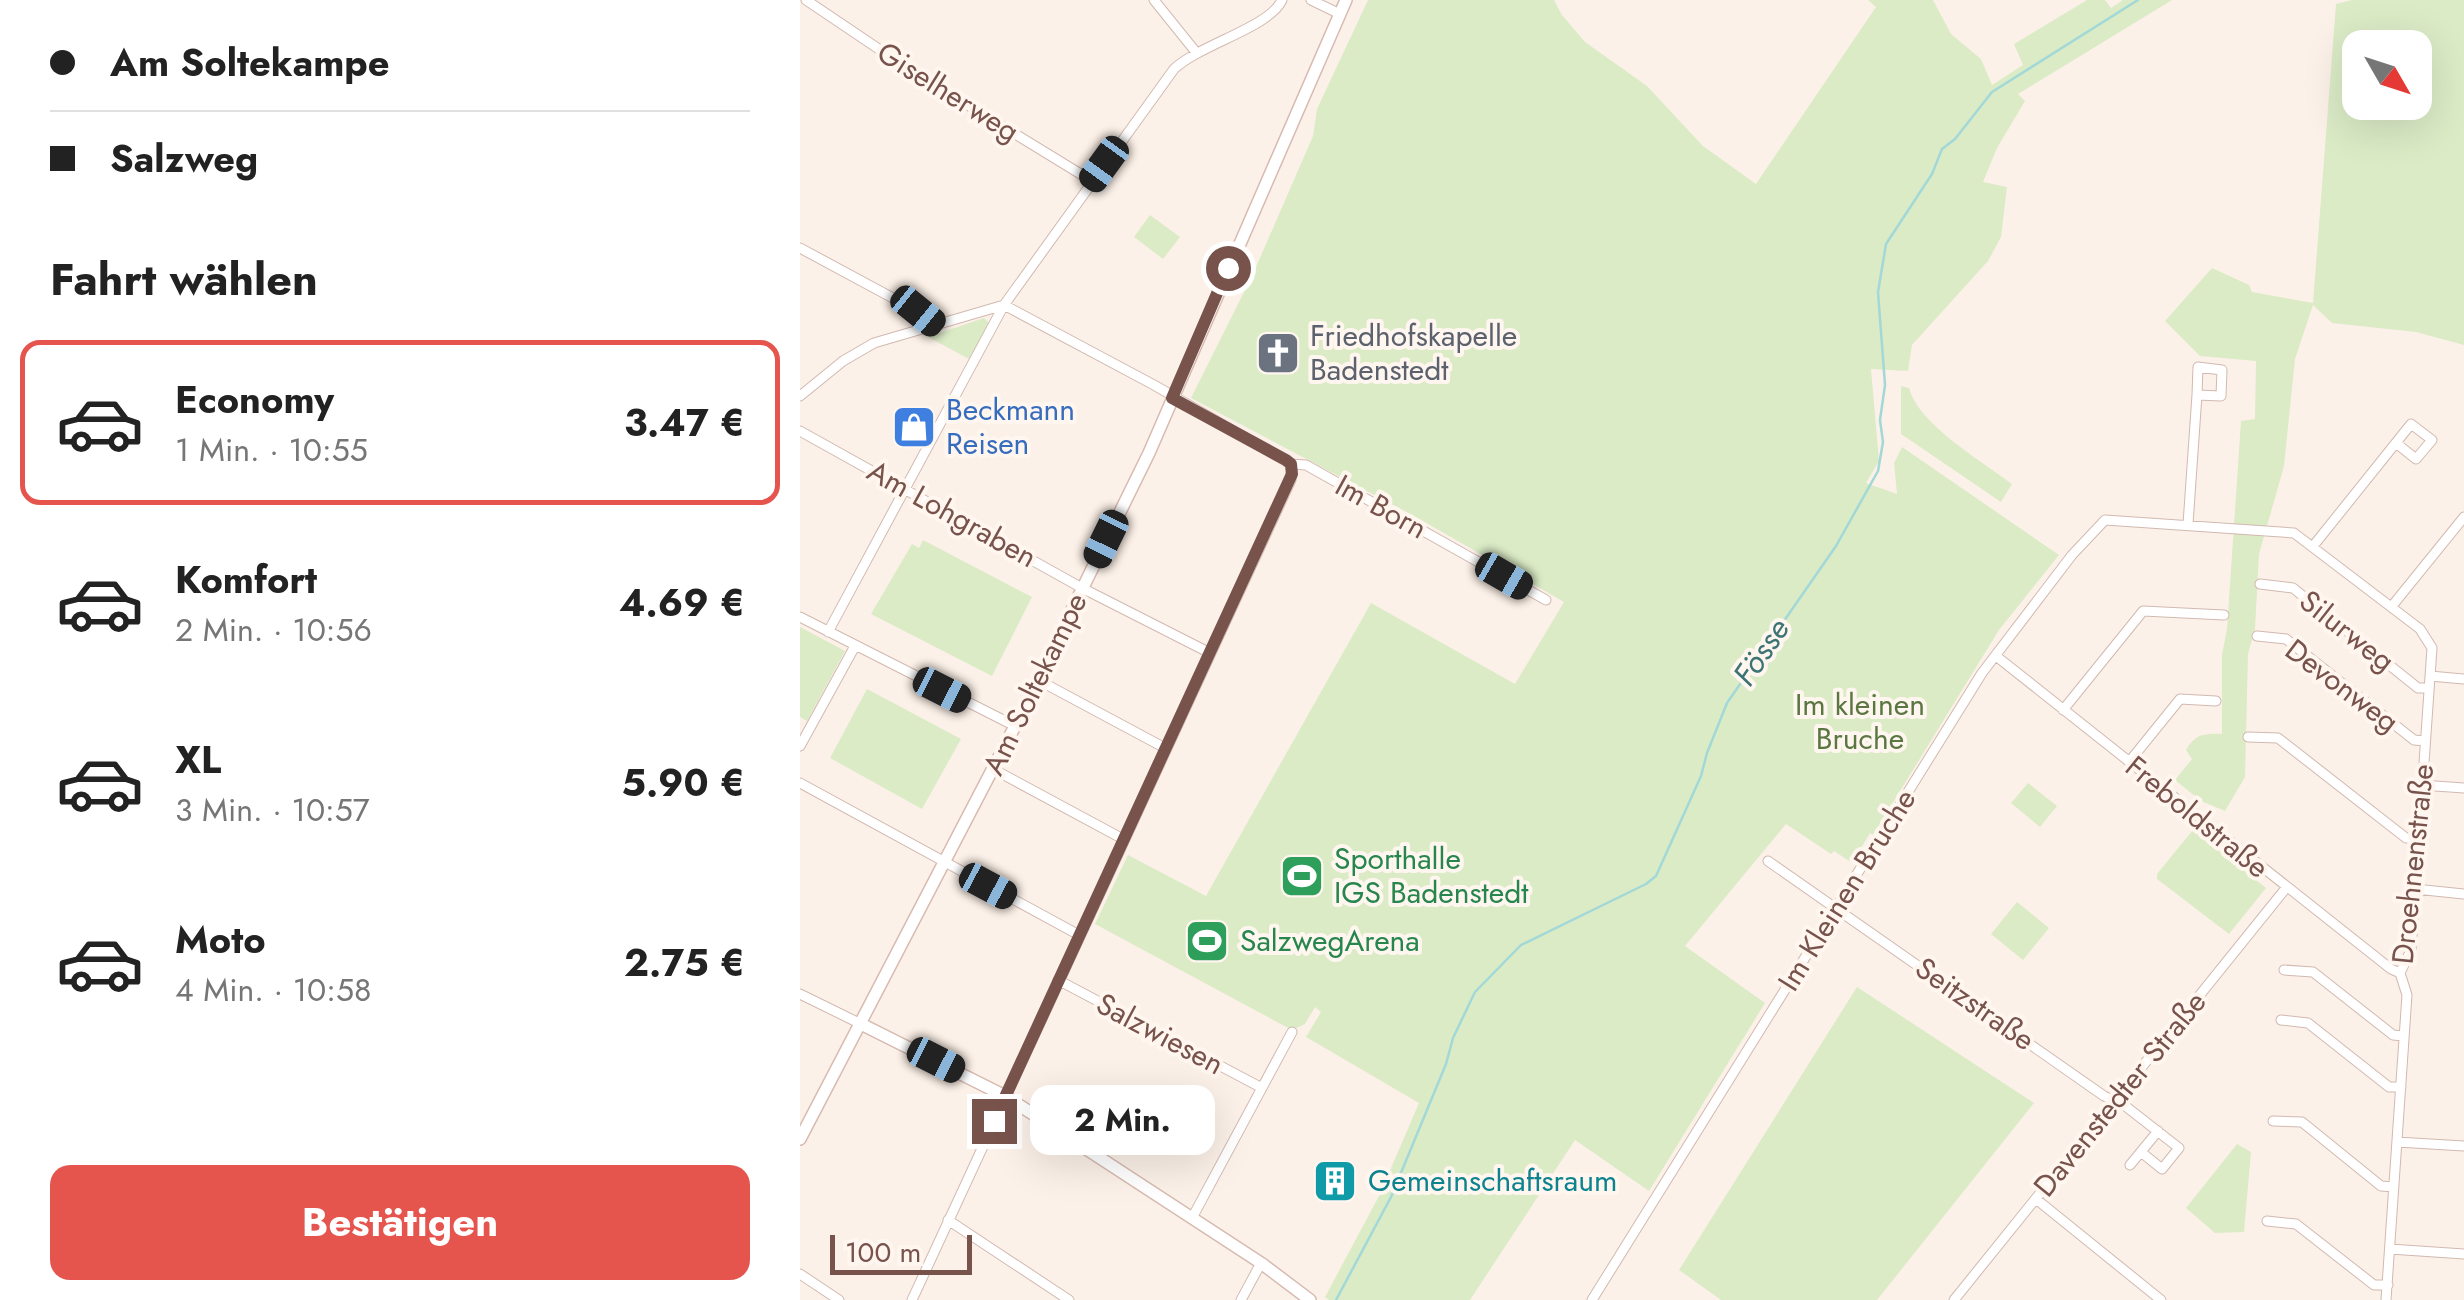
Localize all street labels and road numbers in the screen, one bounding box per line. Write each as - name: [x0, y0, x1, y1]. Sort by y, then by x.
- street label: Giselherweg: [869, 31, 1028, 152]
- street label: Am Lohgraben: [860, 449, 1045, 578]
- street label: Im Born: [1328, 464, 1435, 549]
- street label: Silurweg: [2290, 580, 2404, 682]
- street label: Am Soltekampe: [972, 585, 1097, 782]
- street label: Devonweg: [2276, 629, 2408, 743]
- street label: Freboldstraße: [2116, 745, 2278, 888]
- street label: Droehnenstraße: [2381, 762, 2444, 966]
- street label: Im Kleinen Bruche: [1767, 780, 1926, 999]
- street label: Seitzstraße: [1907, 947, 2044, 1061]
- street label: Salzwiesen: [1089, 982, 1232, 1085]
- street label: Davenstedter Straße: [2023, 982, 2216, 1206]

